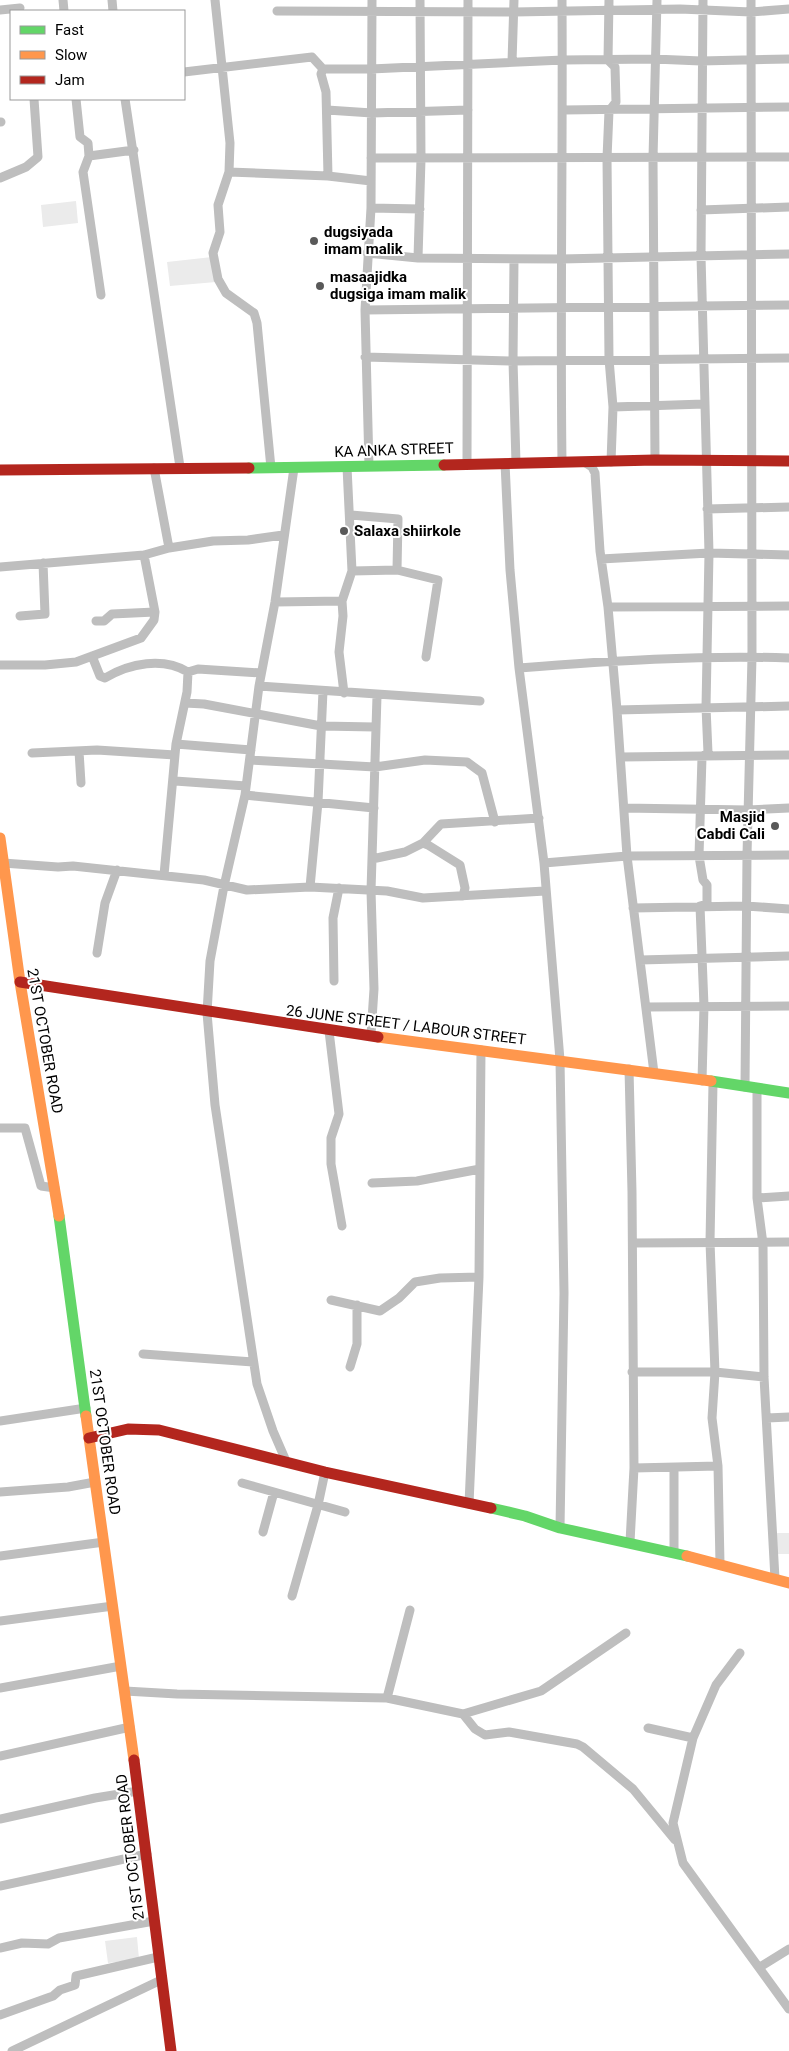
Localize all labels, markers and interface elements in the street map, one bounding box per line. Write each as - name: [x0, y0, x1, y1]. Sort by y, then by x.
- legend: [10, 10, 185, 100]
- text: Fast: [55, 21, 84, 39]
- text: Slow: [55, 46, 87, 64]
- text: Jam: [55, 71, 85, 89]
- place label: dugsiyada imam malik: [324, 223, 404, 258]
- marker: dugsiyada imam malik: [308, 235, 320, 247]
- place label: masaajidka dugsiga imam malik: [330, 268, 467, 303]
- marker: masaajidka dugsiga imam malik: [314, 280, 326, 292]
- street label: KA ANKA STREET: [334, 439, 454, 461]
- place label: Salaxa shiirkole: [354, 522, 461, 540]
- marker: Salaxa shiirkole: [338, 525, 350, 537]
- place label: Masjid Cabdi Cali: [697, 808, 765, 843]
- marker: Masjid Cabdi Cali: [769, 820, 781, 832]
- street label: 21ST OCTOBER ROAD: [23, 967, 67, 1115]
- street label: 26 JUNE STREET / LABOUR STREET: [285, 1001, 527, 1049]
- street label: 21ST OCTOBER ROAD: [86, 1368, 124, 1516]
- street label: 21ST OCTOBER ROAD: [112, 1773, 148, 1921]

